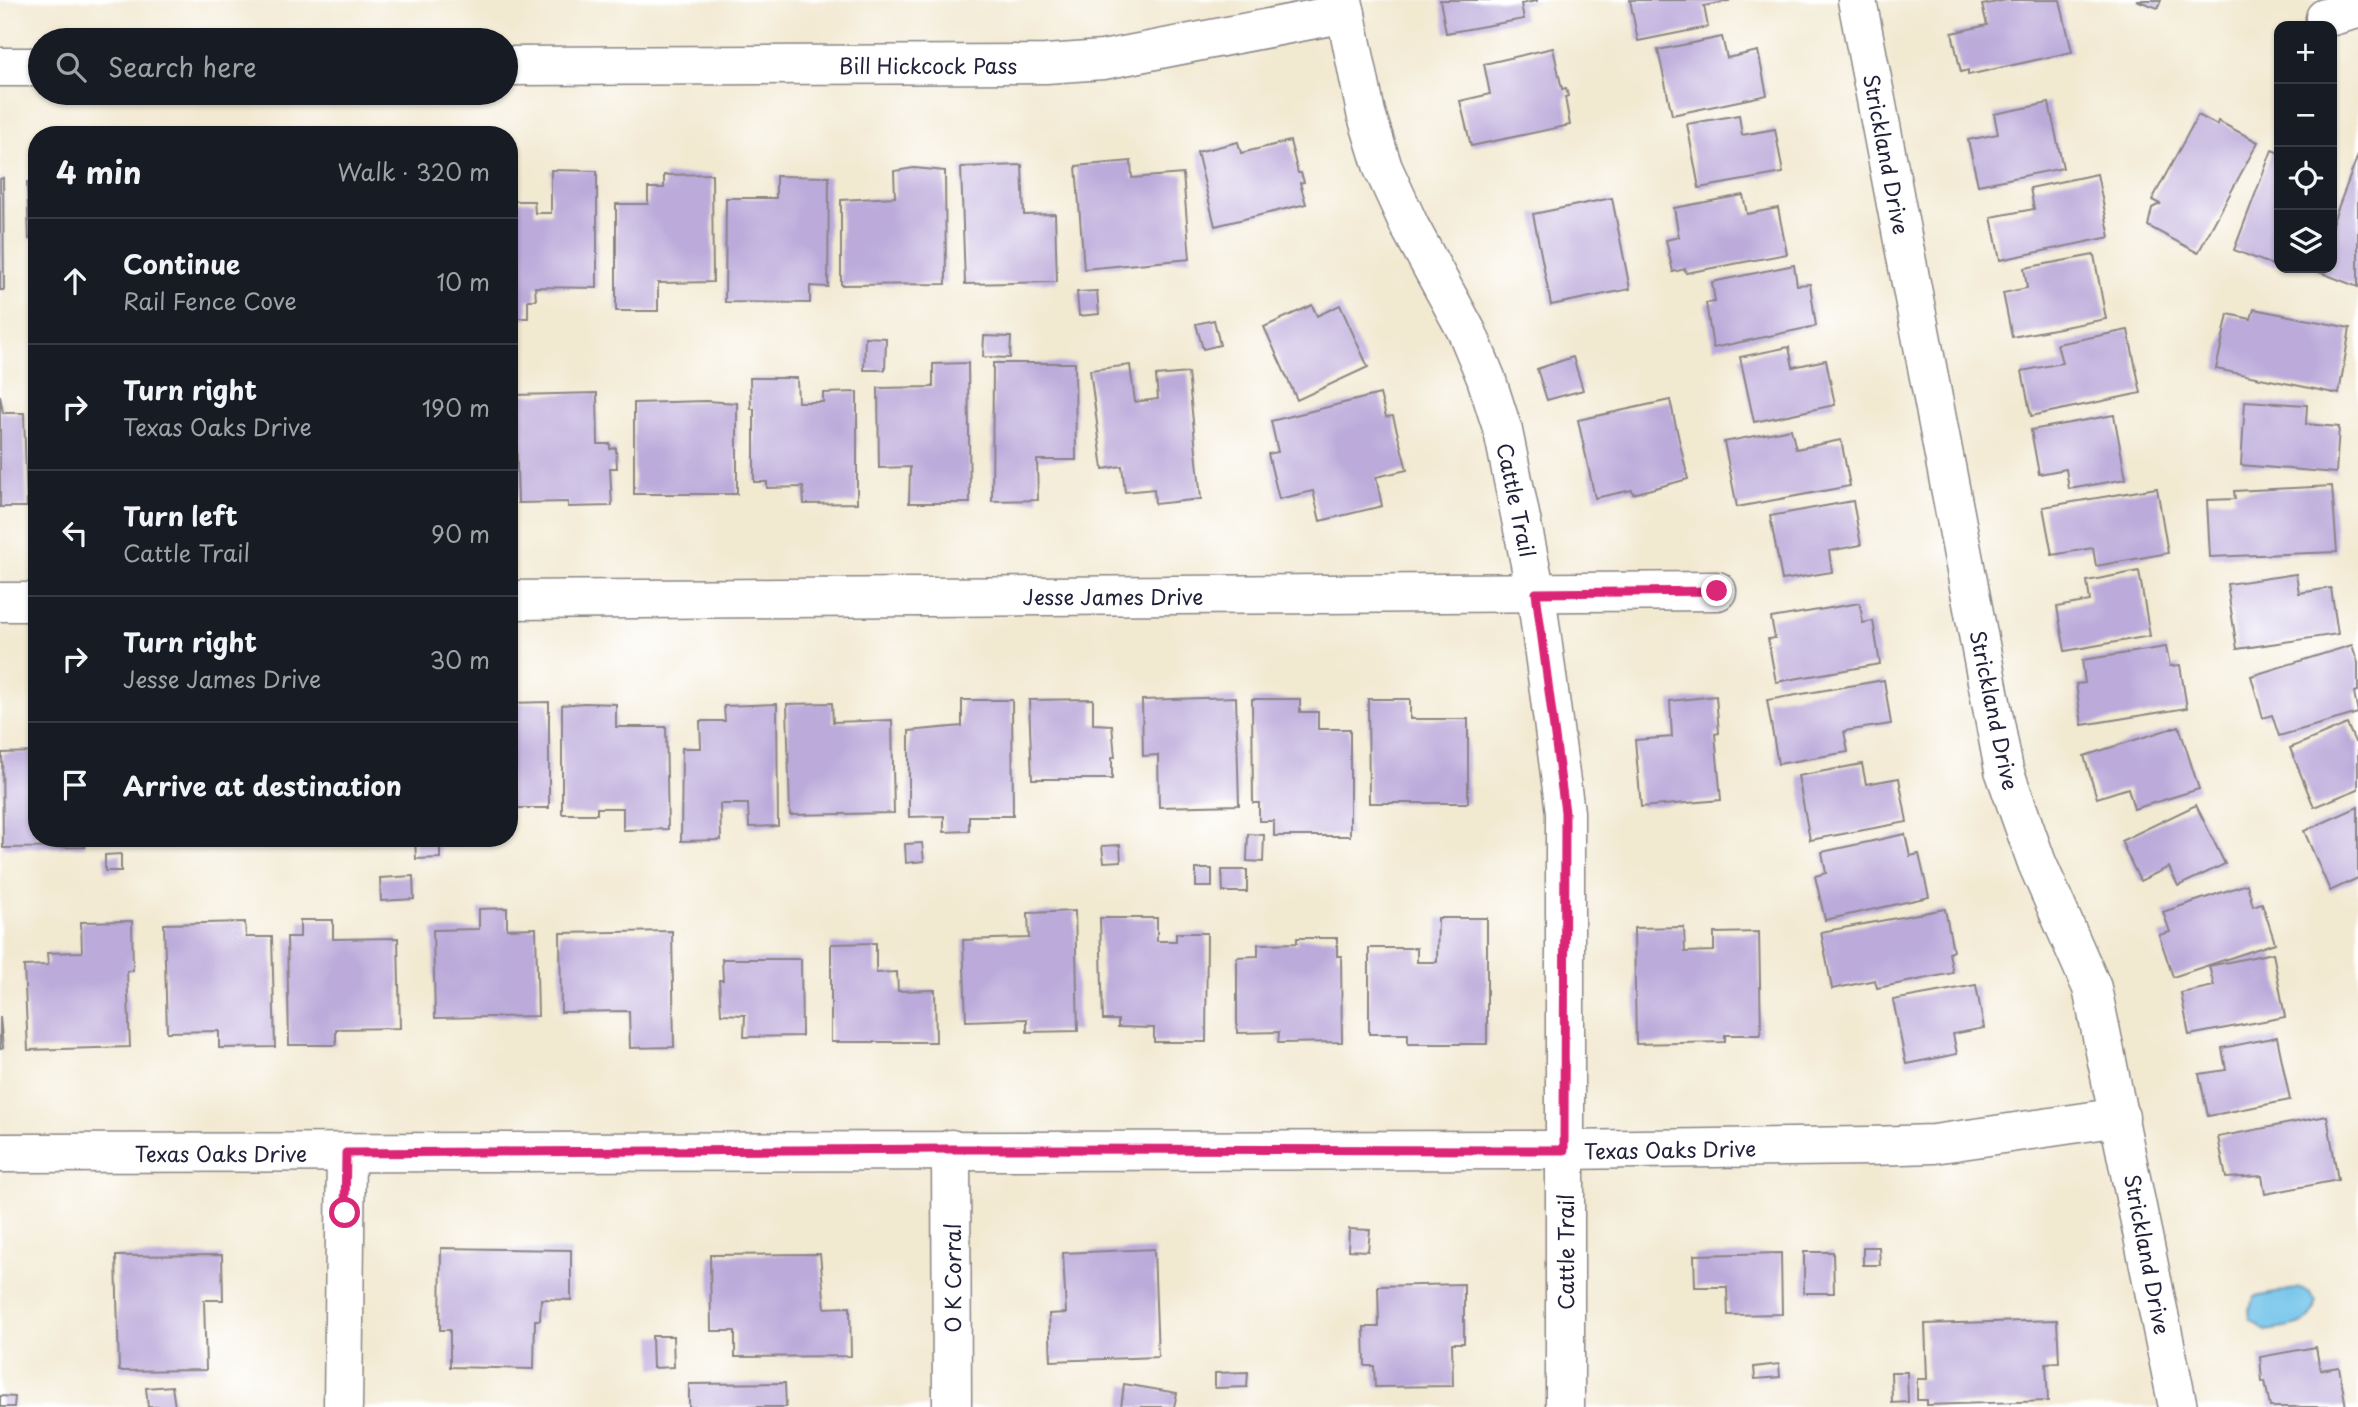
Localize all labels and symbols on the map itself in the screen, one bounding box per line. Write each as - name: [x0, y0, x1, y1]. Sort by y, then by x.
- street label: Bill Hickcock Pass: [839, 49, 1017, 81]
- street label: Strickland Drive: [1856, 71, 1918, 237]
- street label: Cattle Trail: [1489, 440, 1545, 560]
- route end: [1701, 575, 1732, 606]
- street label: Jesse James Drive: [1023, 580, 1203, 612]
- street label: Strickland Drive: [1962, 627, 2028, 793]
- street label: Texas Oaks Drive: [1584, 1131, 1756, 1167]
- street label: Texas Oaks Drive: [135, 1137, 307, 1169]
- street label: Strickland Drive: [2117, 1171, 2179, 1337]
- street label: Cattle Trail: [1549, 1194, 1581, 1310]
- route start: [329, 1197, 360, 1228]
- street label: O K Corral: [936, 1223, 968, 1333]

